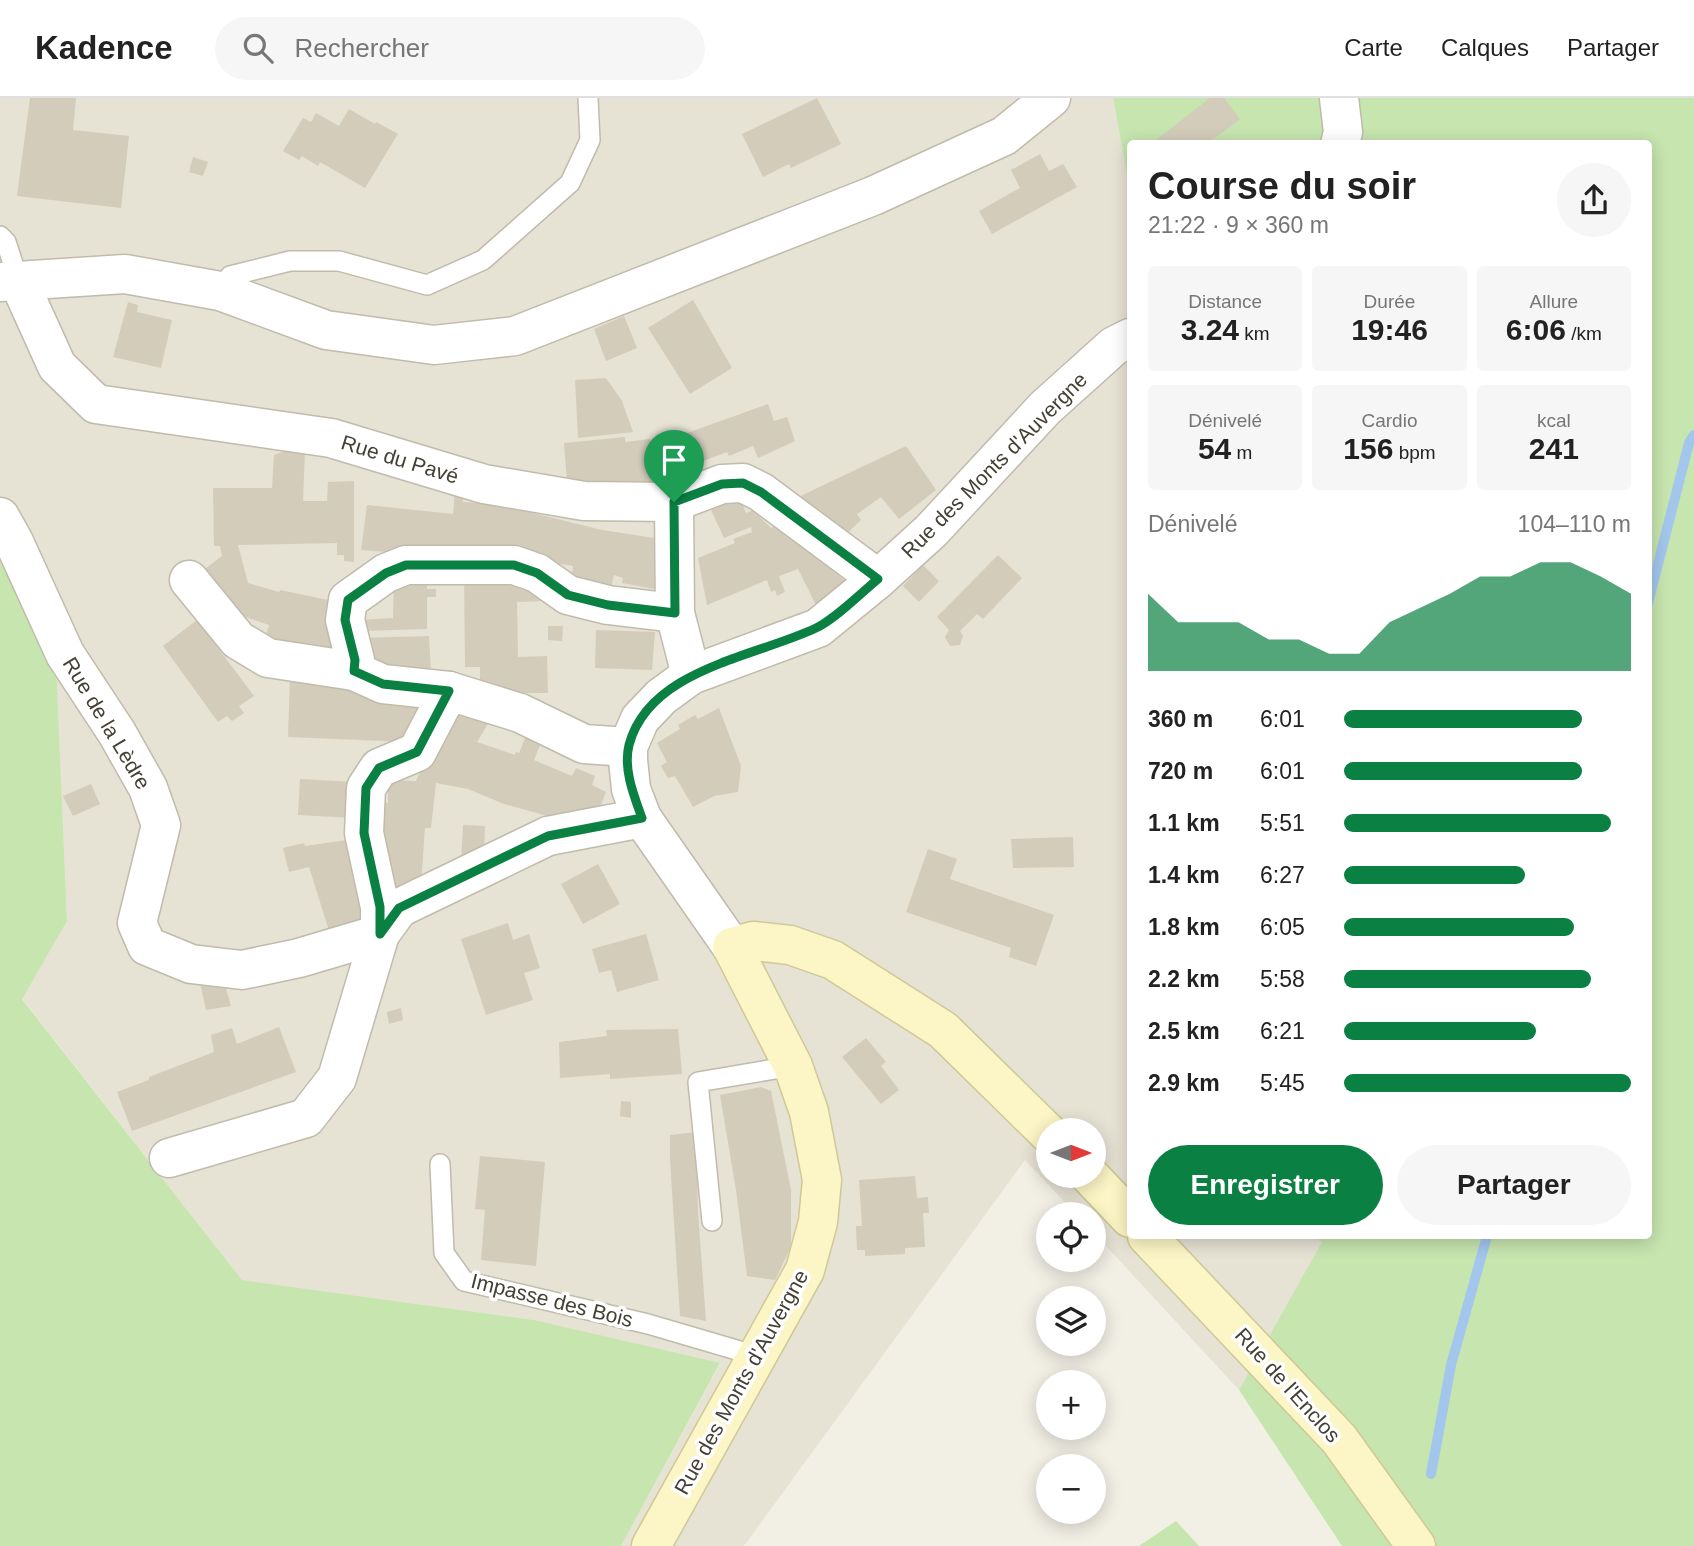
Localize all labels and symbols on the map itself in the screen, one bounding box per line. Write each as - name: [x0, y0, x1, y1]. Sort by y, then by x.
- street label: Rue des Monts d'Auvergne: [897, 368, 1091, 562]
- street label: Rue du Pavé: [339, 430, 461, 488]
- pin: [644, 430, 704, 502]
- street label: Rue de la Lèdre: [59, 653, 155, 793]
- north arrow: [1036, 1118, 1106, 1188]
- street label: Rue des Monts d'Auvergne: [670, 1266, 812, 1498]
- street label: Impasse des Bois: [469, 1269, 635, 1331]
- street label: Rue de l'Enclos: [1231, 1323, 1345, 1447]

